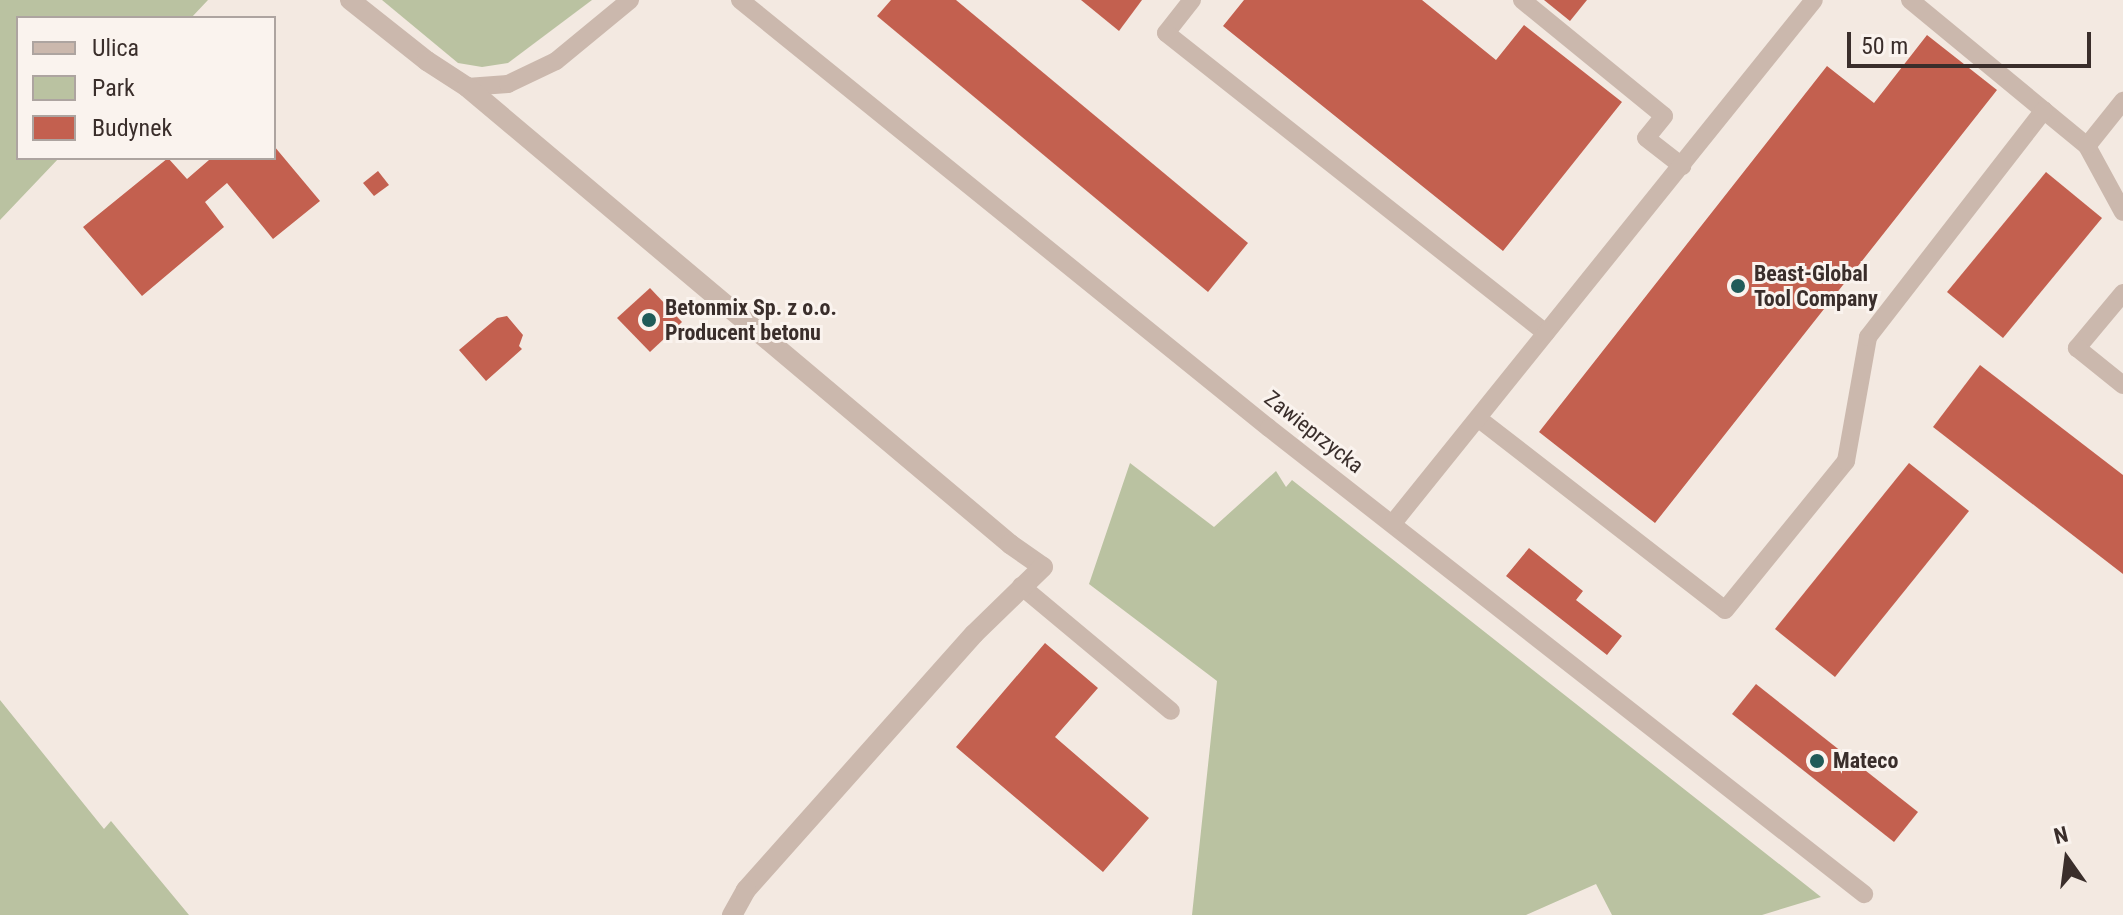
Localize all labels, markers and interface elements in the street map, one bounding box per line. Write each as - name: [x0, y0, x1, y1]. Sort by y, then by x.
- legend: [16, 16, 276, 160]
- scale bar: [1851, 16, 2095, 66]
- text: 50 m: [1861, 32, 1908, 60]
- text: Ulica: [92, 34, 139, 62]
- text: Park: [92, 74, 135, 102]
- text: Budynek: [92, 114, 172, 142]
- place label: Beast-Global Tool Company: [1754, 260, 1878, 312]
- marker: Beast-Global Tool Company: [1729, 277, 1747, 295]
- place label: Betonmix Sp. z o.o. Producent betonu: [665, 294, 837, 346]
- marker: Betonmix Sp. z o.o. Producent betonu: [640, 311, 658, 329]
- street label: Zawieprzycka: [1259, 385, 1369, 479]
- place label: Mateco: [1833, 748, 1898, 774]
- marker: Mateco: [1808, 752, 1826, 770]
- north arrow: [2027, 819, 2107, 899]
- text: N: [2051, 821, 2071, 849]

